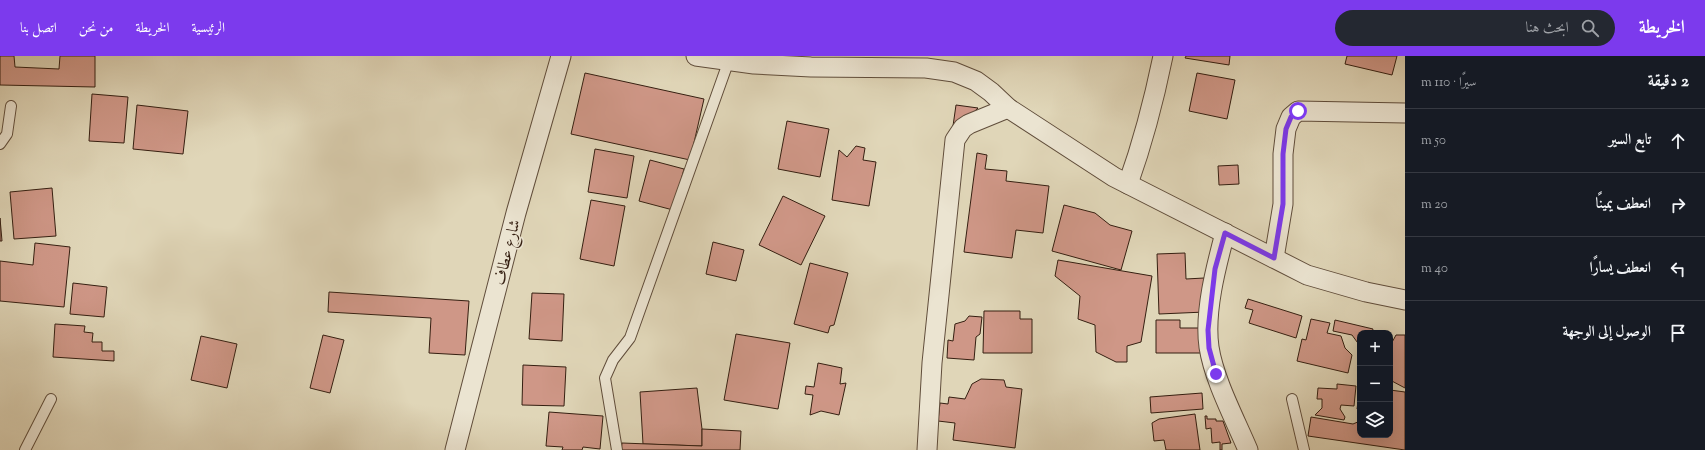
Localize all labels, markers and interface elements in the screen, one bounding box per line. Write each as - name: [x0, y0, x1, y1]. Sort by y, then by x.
- search box: [1335, 10, 1615, 46]
- text: الخريطة: [1639, 15, 1685, 42]
- icon: search: [1579, 17, 1601, 39]
- text: ابحث هنا: [1526, 18, 1569, 39]
- text: اتصل بنا: [20, 19, 57, 39]
- text: من نحن: [79, 19, 113, 39]
- text: الخريطة: [135, 19, 170, 39]
- text: الرئيسية: [192, 19, 225, 39]
- text: 2 دقيقة: [1648, 70, 1689, 94]
- text: سيرًا · 110 m: [1421, 74, 1476, 92]
- route start: [1289, 102, 1307, 120]
- text: تابع السير: [1609, 130, 1651, 151]
- icon: ahead: [1667, 130, 1689, 152]
- text: 50 m: [1421, 132, 1446, 150]
- text: انعطف يمينًا: [1596, 194, 1651, 215]
- icon: right: [1667, 194, 1689, 216]
- text: 20 m: [1421, 196, 1448, 214]
- street label: شارع عطاف: [489, 217, 528, 288]
- text: انعطف يسارًا: [1590, 258, 1651, 279]
- icon: left: [1667, 258, 1689, 280]
- text: 40 m: [1421, 260, 1448, 278]
- text: الوصول إلى الوجهة: [1562, 322, 1651, 343]
- icon: arrive: [1667, 322, 1689, 344]
- map controls: [1357, 330, 1393, 438]
- button: +: [1357, 330, 1393, 366]
- route end: [1207, 365, 1225, 383]
- button: −: [1357, 366, 1393, 402]
- button: layers: [1357, 402, 1393, 438]

